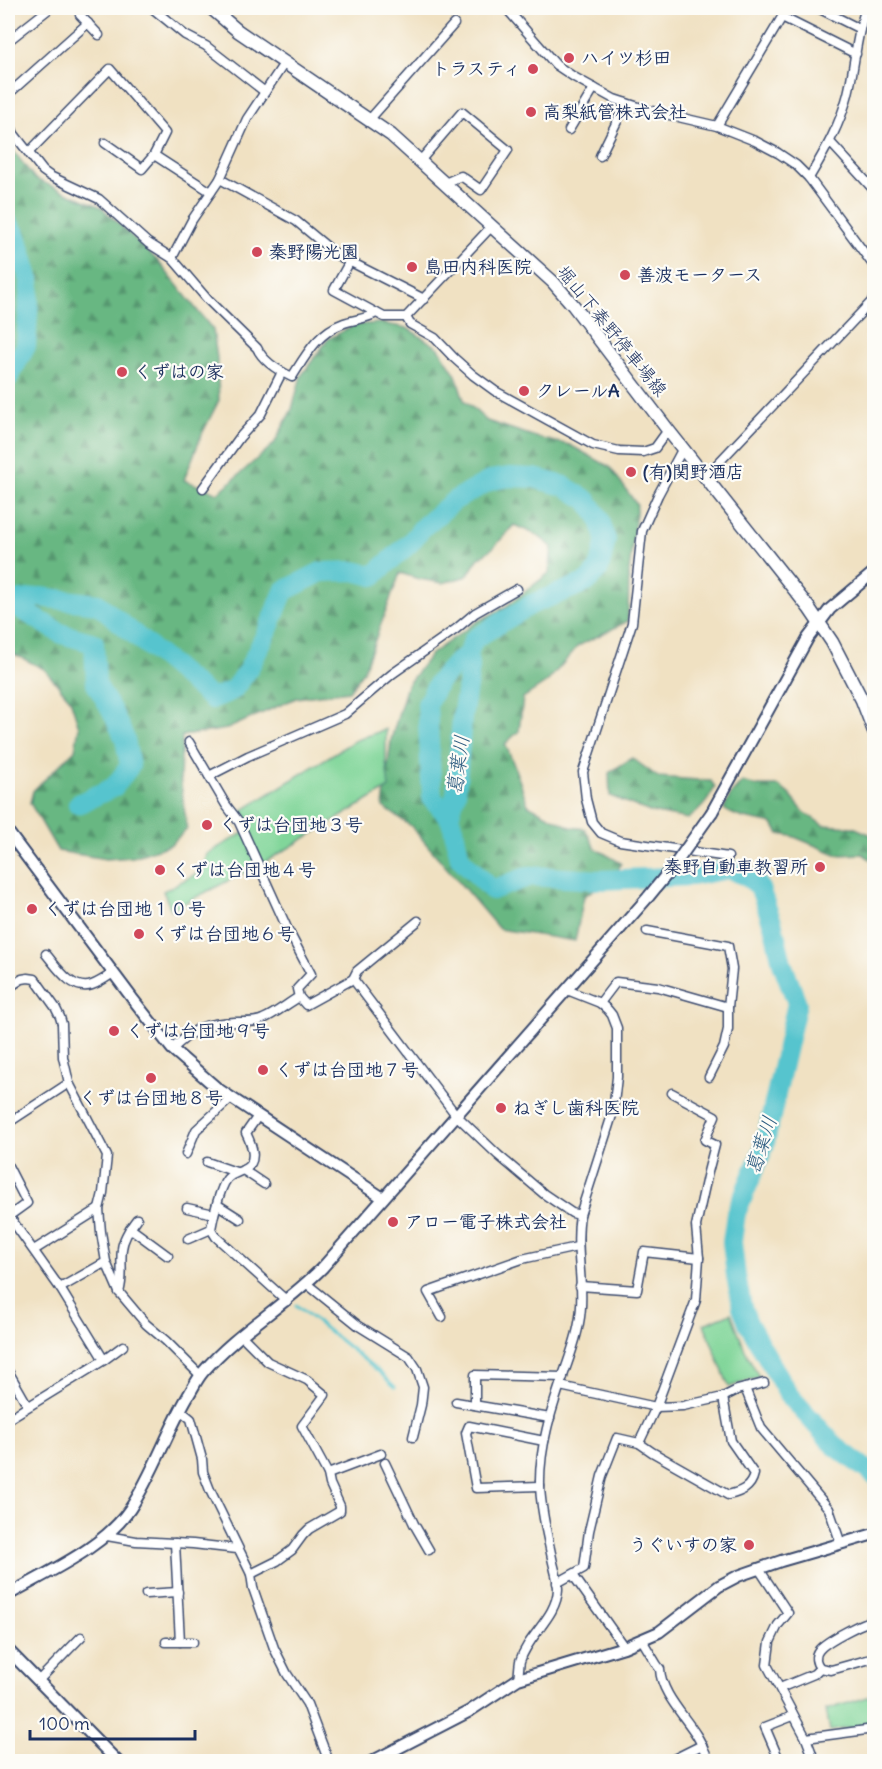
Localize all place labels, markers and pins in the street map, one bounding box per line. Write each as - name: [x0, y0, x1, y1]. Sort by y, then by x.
- place label: ハイツ杉田: [581, 46, 671, 69]
- marker: ハイツ杉田: [562, 51, 576, 65]
- place label: トラスティ: [432, 57, 521, 80]
- marker: トラスティ: [526, 62, 540, 76]
- place label: 高梨紙管株式会社: [543, 100, 687, 123]
- marker: 高梨紙管株式会社: [524, 105, 538, 119]
- place label: 秦野陽光園: [269, 240, 359, 263]
- marker: 秦野陽光園: [250, 245, 264, 259]
- place label: 島田内科医院: [424, 255, 532, 278]
- marker: 島田内科医院: [405, 260, 419, 274]
- place label: 善波モータース: [637, 263, 762, 286]
- marker: 善波モータース: [618, 268, 632, 282]
- place label: くずはの家: [134, 360, 224, 383]
- marker: くずはの家: [115, 365, 129, 379]
- place label: クレールA: [536, 379, 620, 402]
- marker: クレールA: [517, 384, 531, 398]
- place label: (有)関野酒店: [643, 460, 744, 483]
- marker: (有)関野酒店: [624, 465, 638, 479]
- place label: くずは台団地３号: [219, 813, 363, 836]
- marker: くずは台団地３号: [200, 818, 214, 832]
- place label: 秦野自動車教習所: [664, 855, 808, 878]
- place label: くずは台団地４号: [172, 858, 316, 881]
- marker: 秦野自動車教習所: [813, 860, 827, 874]
- marker: くずは台団地４号: [153, 863, 167, 877]
- place label: くずは台団地１０号: [44, 897, 206, 920]
- marker: くずは台団地１０号: [25, 902, 39, 916]
- place label: くずは台団地６号: [151, 922, 295, 945]
- marker: くずは台団地６号: [132, 927, 146, 941]
- place label: くずは台団地９号: [126, 1019, 270, 1042]
- marker: くずは台団地９号: [107, 1024, 121, 1038]
- place label: くずは台団地７号: [275, 1058, 419, 1081]
- marker: くずは台団地７号: [256, 1063, 270, 1077]
- marker: くずは台団地８号: [144, 1071, 158, 1085]
- place label: くずは台団地８号: [79, 1086, 223, 1109]
- place label: ねぎし歯科医院: [513, 1096, 639, 1119]
- marker: ねぎし歯科医院: [494, 1101, 508, 1115]
- place label: アロー電子株式会社: [405, 1210, 567, 1233]
- marker: アロー電子株式会社: [386, 1215, 400, 1229]
- place label: うぐいすの家: [629, 1533, 737, 1556]
- marker: うぐいすの家: [742, 1538, 756, 1552]

